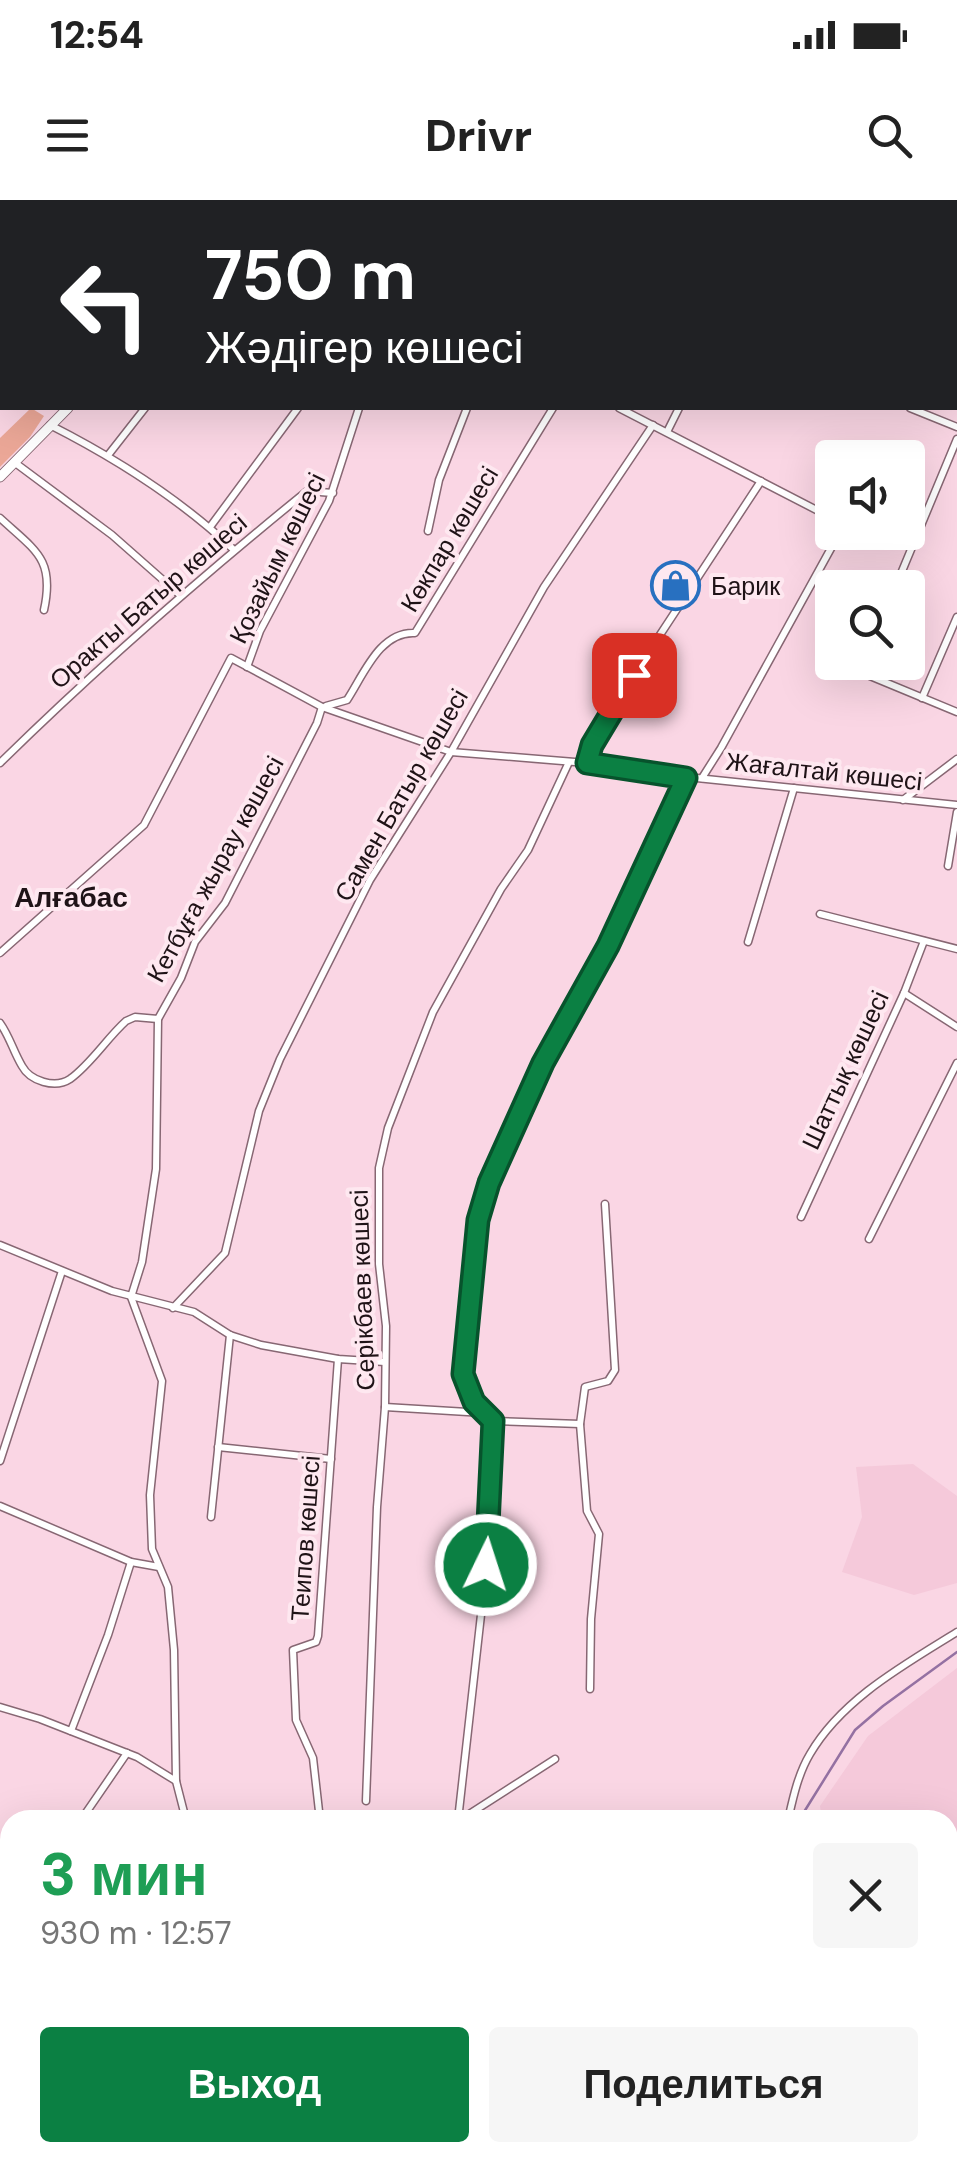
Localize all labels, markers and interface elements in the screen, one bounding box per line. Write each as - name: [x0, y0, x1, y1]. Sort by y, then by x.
- text: 12:54: [50, 10, 144, 60]
- text: Drivr: [425, 106, 532, 165]
- icon: menu: [40, 108, 95, 163]
- icon: search: [862, 108, 917, 163]
- text: 750 m: [205, 230, 416, 321]
- icon: left: [40, 240, 170, 370]
- text: Жәдігер көшесі: [205, 318, 524, 377]
- map controls: [815, 440, 925, 680]
- button: sound: [815, 440, 925, 550]
- street label: Көкпар көшесі: [393, 460, 506, 618]
- street label: Қозайым көшесі: [222, 467, 333, 649]
- street label: Оракты Батыр көшесі: [43, 507, 254, 696]
- shop icon: Барик: [650, 560, 702, 612]
- place label: Барик: [711, 570, 781, 603]
- button: search: [815, 570, 925, 680]
- pin: [592, 633, 677, 718]
- icon: arrive: [607, 648, 662, 703]
- street label: Самен Батыр көшесі: [327, 683, 476, 908]
- street label: Жағалтай көшесі: [724, 745, 924, 798]
- street label: Кетбұға жырау көшесі: [139, 750, 291, 988]
- district label: Алғабас: [14, 879, 128, 916]
- street label: Шаттық көшесі: [794, 985, 897, 1155]
- street label: Серікбаев көшесі: [342, 1189, 383, 1391]
- street label: Теипов көшесі: [283, 1454, 328, 1622]
- position arrow: [434, 1513, 538, 1617]
- text: 3 мин: [40, 1835, 208, 1914]
- button: close: [813, 1843, 918, 1948]
- text: 930 m · 12:57: [40, 1912, 232, 1954]
- button: Выход: [40, 2027, 469, 2142]
- button: Поделиться: [489, 2027, 918, 2142]

